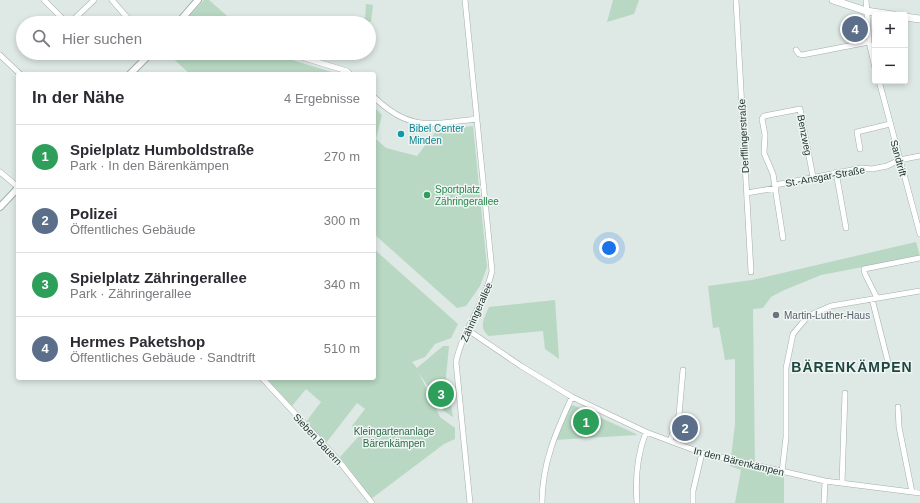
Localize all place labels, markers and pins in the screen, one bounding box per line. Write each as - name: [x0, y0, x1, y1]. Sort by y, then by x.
- pin: 4: [842, 14, 868, 44]
- place label: Bibel Center Minden: [409, 123, 465, 146]
- marker: Bibel Center Minden: [396, 129, 406, 139]
- place label: Sportplatz Zähringerallee: [435, 184, 499, 207]
- marker: Sportplatz Zähringerallee: [422, 190, 432, 200]
- marker: Martin-Luther-Haus: [771, 310, 781, 320]
- place label: Martin-Luther-Haus: [784, 310, 870, 321]
- pin: 3: [428, 379, 454, 409]
- pin: 1: [573, 407, 599, 437]
- pin: 2: [672, 413, 698, 443]

